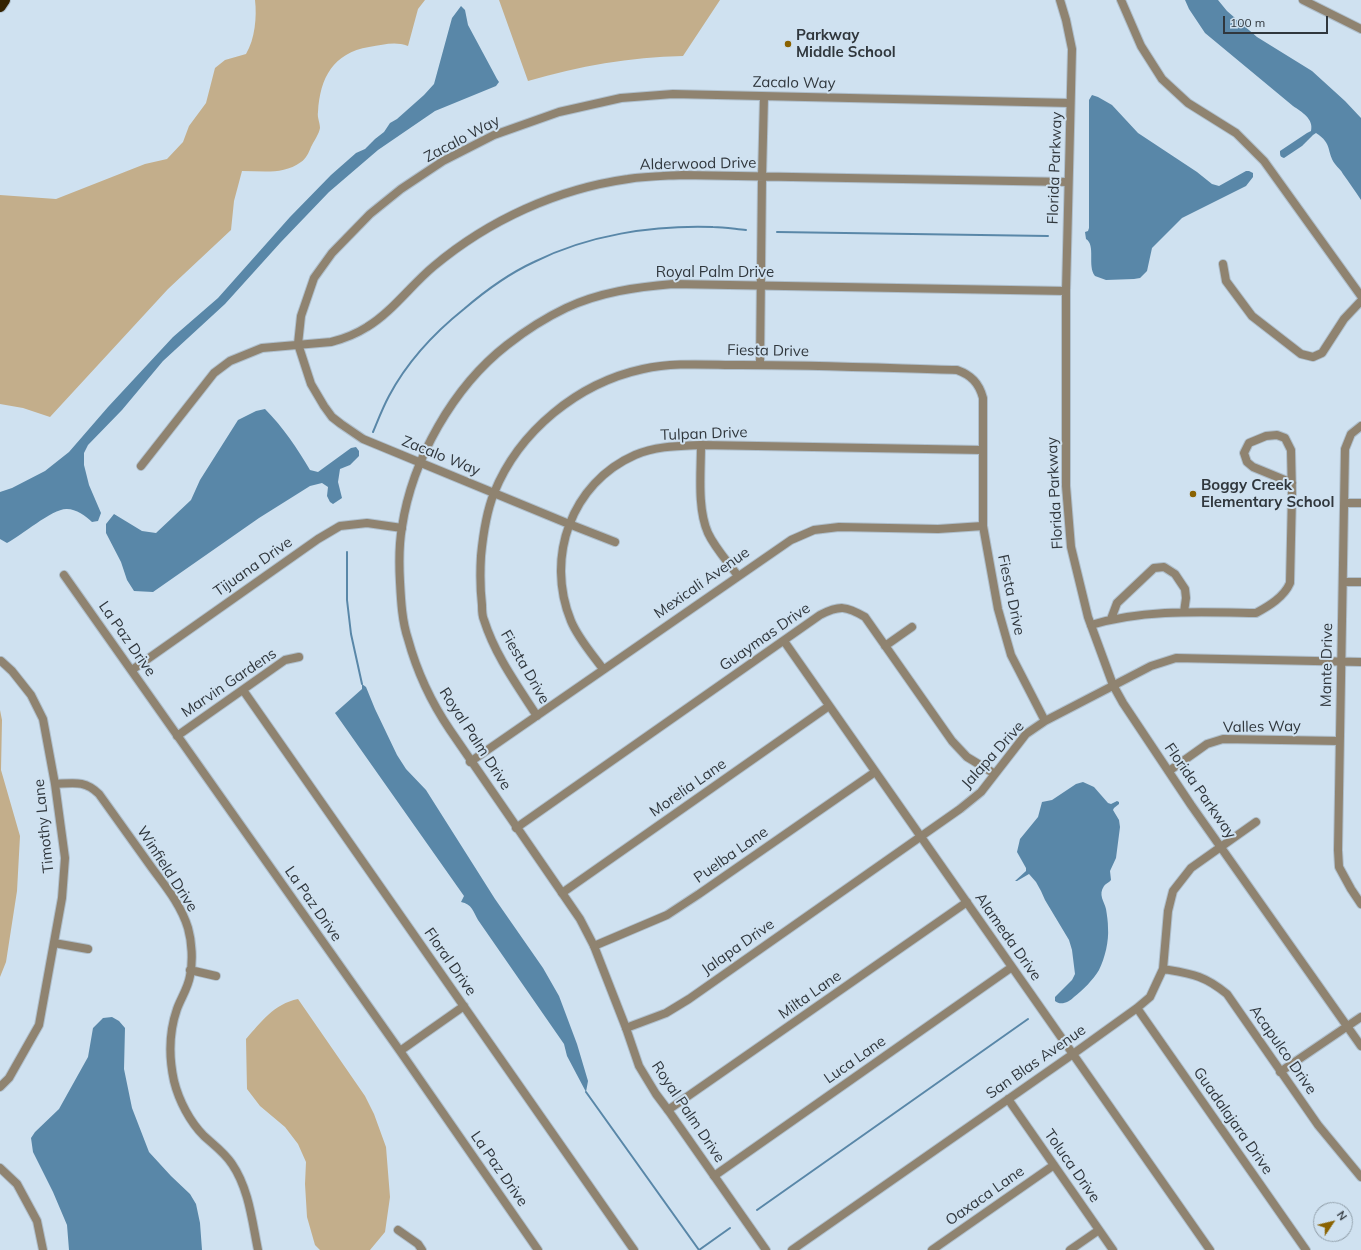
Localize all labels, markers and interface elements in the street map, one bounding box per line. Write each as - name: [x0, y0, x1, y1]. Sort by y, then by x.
- scale bar: [1225, 8, 1330, 34]
- text: 100 m: [1230, 15, 1265, 30]
- place label: Parkway Middle School: [796, 26, 896, 61]
- marker: Parkway Middle School: [783, 39, 793, 49]
- street label: Zacalo Way: [752, 73, 836, 93]
- street label: Florida Parkway: [1044, 111, 1066, 225]
- street label: Zacalo Way: [421, 112, 503, 166]
- street label: Alderwood Drive: [639, 154, 757, 174]
- street label: Royal Palm Drive: [656, 263, 774, 281]
- street label: Fiesta Drive: [727, 341, 809, 361]
- street label: Tulpan Drive: [660, 423, 748, 445]
- street label: Zacalo Way: [399, 432, 483, 480]
- street label: Florida Parkway: [1043, 436, 1067, 550]
- place label: Boggy Creek Elementary School: [1201, 476, 1334, 511]
- marker: Boggy Creek Elementary School: [1188, 489, 1198, 499]
- street label: Tijuana Drive: [210, 533, 296, 601]
- street label: Mexicali Avenue: [651, 543, 753, 623]
- street label: Fiesta Drive: [994, 553, 1028, 637]
- street label: La Paz Drive: [95, 598, 159, 680]
- street label: Guaymas Drive: [716, 599, 814, 675]
- street label: Mante Drive: [1317, 623, 1337, 707]
- street label: Fiesta Drive: [497, 627, 553, 707]
- street label: Marvin Gardens: [178, 645, 280, 721]
- street label: Royal Palm Drive: [435, 685, 515, 793]
- street label: Valles Way: [1223, 717, 1301, 737]
- street label: Jalapa Drive: [958, 718, 1028, 792]
- street label: Florida Parkway: [1160, 740, 1240, 842]
- street label: Morelia Lane: [646, 755, 730, 821]
- street label: Timothy Lane: [30, 778, 58, 874]
- street label: Winfield Drive: [133, 823, 201, 915]
- street label: Puelba Lane: [691, 823, 771, 887]
- street label: La Paz Drive: [281, 863, 345, 945]
- street label: Alameda Drive: [971, 890, 1045, 984]
- street label: Jalapa Drive: [698, 915, 778, 979]
- street label: Floral Drive: [420, 925, 480, 999]
- street label: Milta Lane: [775, 967, 845, 1023]
- street label: Acapulco Drive: [1246, 1002, 1320, 1098]
- street label: San Blas Avenue: [983, 1021, 1089, 1103]
- street label: Luca Lane: [821, 1032, 889, 1088]
- street label: Royal Palm Drive: [647, 1058, 729, 1166]
- street label: Guadalajara Drive: [1189, 1064, 1277, 1178]
- street label: Toluca Drive: [1040, 1126, 1104, 1206]
- street label: La Paz Drive: [467, 1128, 531, 1210]
- street label: Oaxaca Lane: [942, 1162, 1028, 1230]
- north arrow: [1313, 1202, 1353, 1242]
- text: N: [1334, 1208, 1350, 1223]

